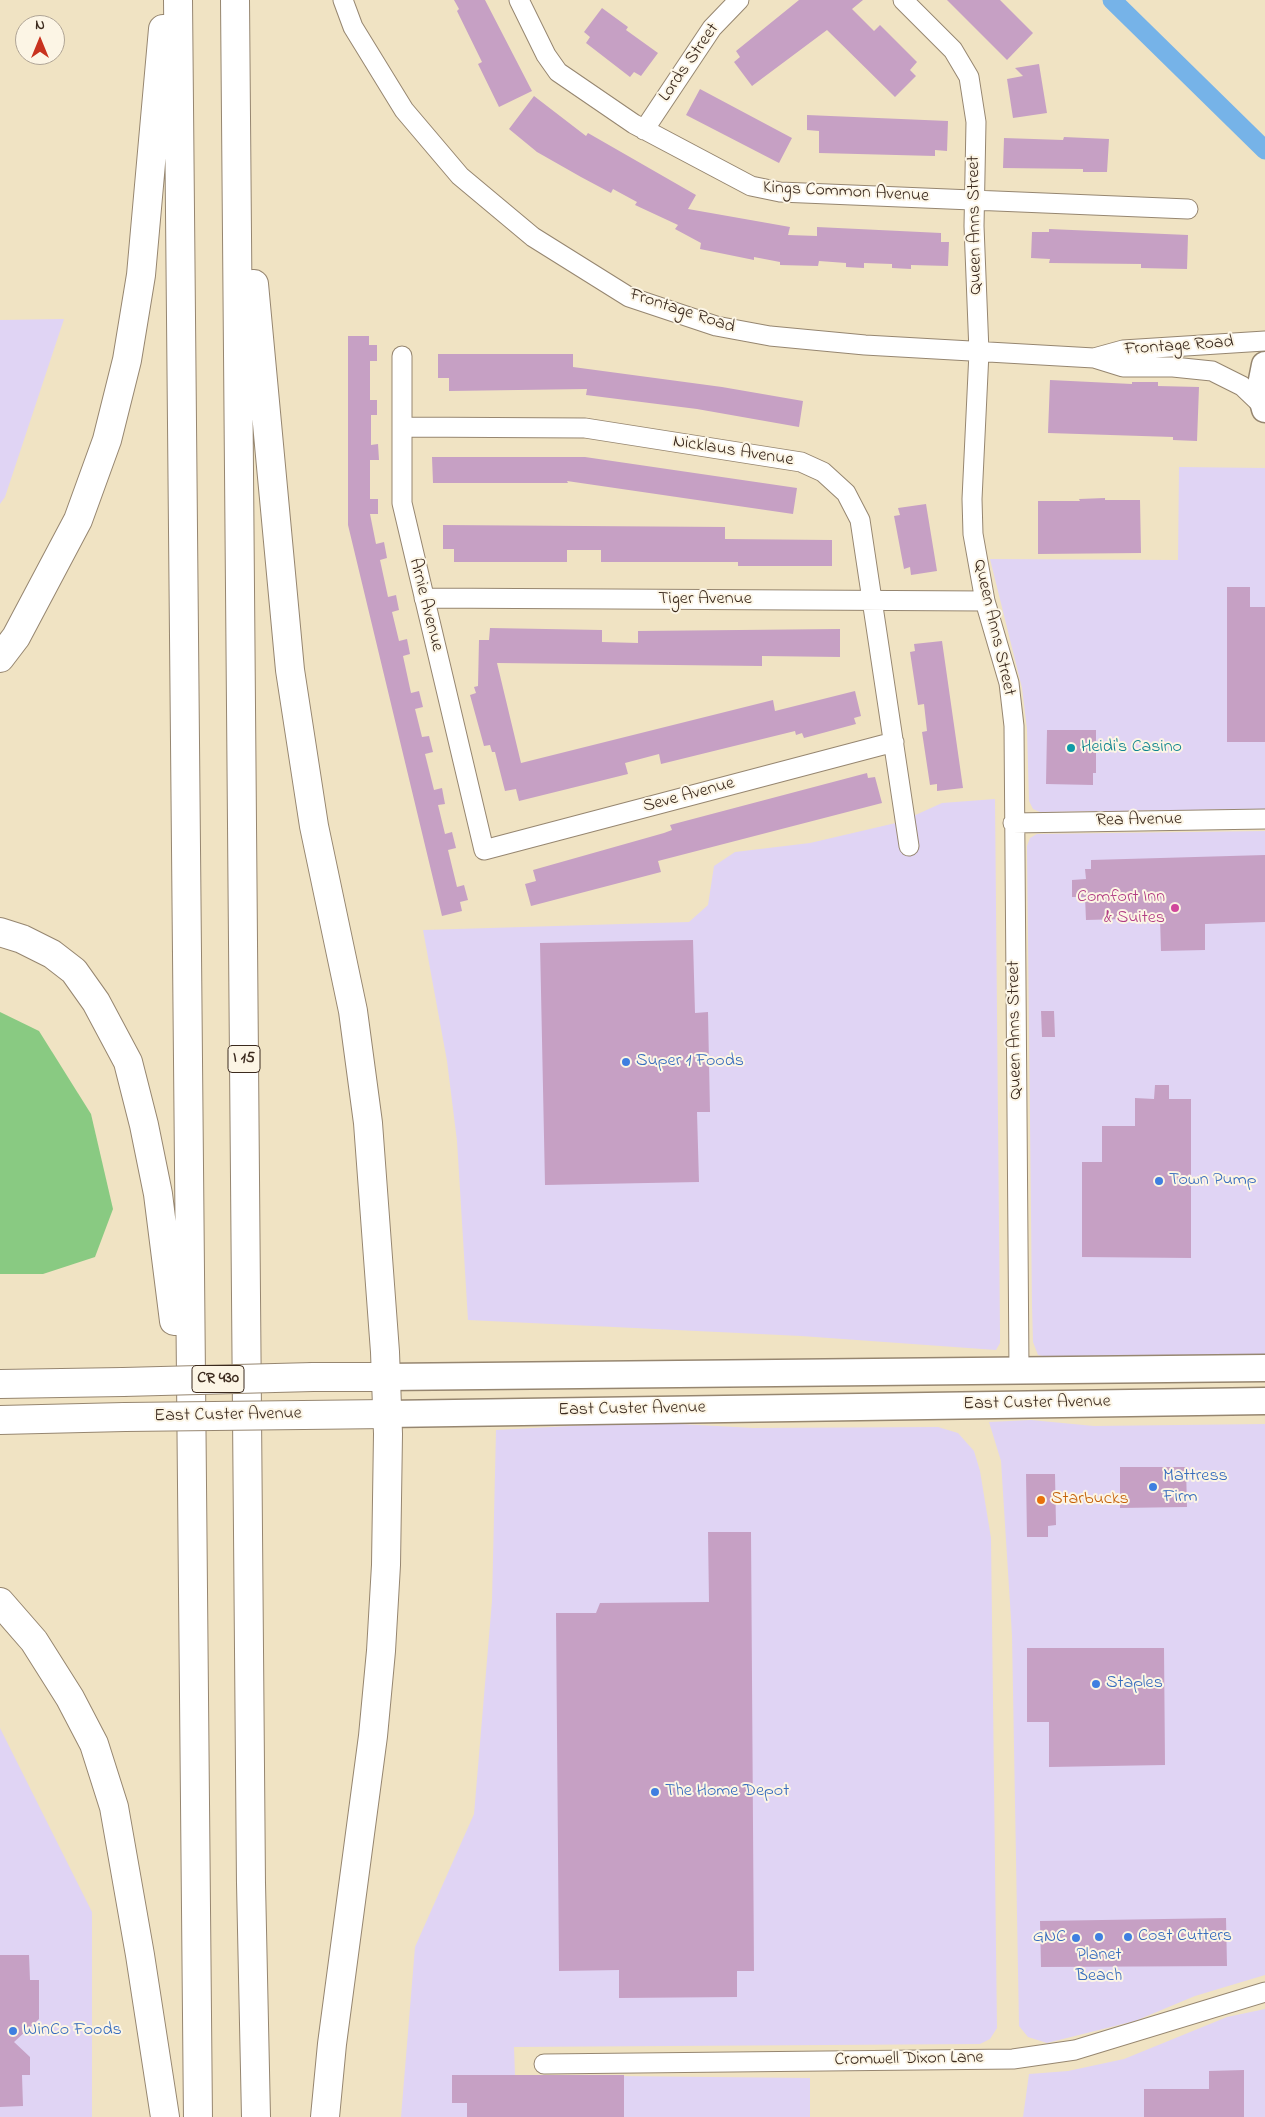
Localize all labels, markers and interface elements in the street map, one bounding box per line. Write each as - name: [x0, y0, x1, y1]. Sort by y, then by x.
- north arrow: [15, 15, 65, 65]
- text: N: [35, 15, 45, 36]
- street label: Lords Street: [655, 20, 725, 106]
- street label: Queen Anns Street: [964, 155, 988, 295]
- street label: Kings Common Avenue: [762, 178, 930, 208]
- street label: Frontage Road: [627, 285, 737, 339]
- street label: Frontage Road: [1124, 332, 1234, 362]
- street label: Nicklaus Avenue: [671, 432, 795, 472]
- street label: Arnie Avenue: [403, 556, 447, 654]
- street label: Queen Anns Street: [967, 558, 1019, 698]
- street label: Tiger Avenue: [658, 589, 752, 611]
- place label: Heidi's Casino: [1081, 737, 1182, 759]
- marker: Heidi's Casino: [1065, 742, 1077, 754]
- street label: Seve Avenue: [641, 773, 737, 819]
- street label: Rea Avenue: [1096, 809, 1182, 833]
- place label: Comfort Inn & Suites: [1077, 887, 1165, 930]
- marker: Comfort Inn & Suites: [1169, 902, 1181, 914]
- street label: Queen Anns Street: [1004, 960, 1028, 1100]
- road number: I 15: [228, 1046, 260, 1072]
- place label: Super 1 Foods: [636, 1051, 744, 1073]
- marker: Super 1 Foods: [620, 1056, 632, 1068]
- place label: Town Pump: [1169, 1170, 1256, 1192]
- marker: Town Pump: [1153, 1175, 1165, 1187]
- road number: CR 430: [192, 1366, 244, 1392]
- street label: East Custer Avenue: [963, 1392, 1111, 1416]
- street label: East Custer Avenue: [558, 1398, 706, 1422]
- street label: East Custer Avenue: [154, 1404, 302, 1428]
- place label: Mattress Firm: [1163, 1466, 1228, 1508]
- marker: Mattress Firm: [1147, 1481, 1159, 1493]
- place label: Starbucks: [1051, 1489, 1129, 1511]
- marker: Starbucks: [1035, 1494, 1047, 1506]
- place label: Staples: [1106, 1673, 1163, 1695]
- marker: Staples: [1090, 1678, 1102, 1690]
- place label: The Home Depot: [665, 1781, 789, 1803]
- marker: The Home Depot: [649, 1786, 661, 1798]
- place label: Cost Cutters: [1138, 1926, 1232, 1948]
- place label: GNC: [1033, 1927, 1066, 1949]
- marker: Planet Beach: [1093, 1931, 1105, 1943]
- marker: Cost Cutters: [1122, 1931, 1134, 1943]
- marker: GNC: [1070, 1932, 1082, 1944]
- place label: Planet Beach: [1076, 1945, 1122, 1988]
- place label: WinCo Foods: [23, 2020, 122, 2042]
- marker: WinCo Foods: [7, 2025, 19, 2037]
- street label: Cromwell Dixon Lane: [834, 2048, 984, 2072]

